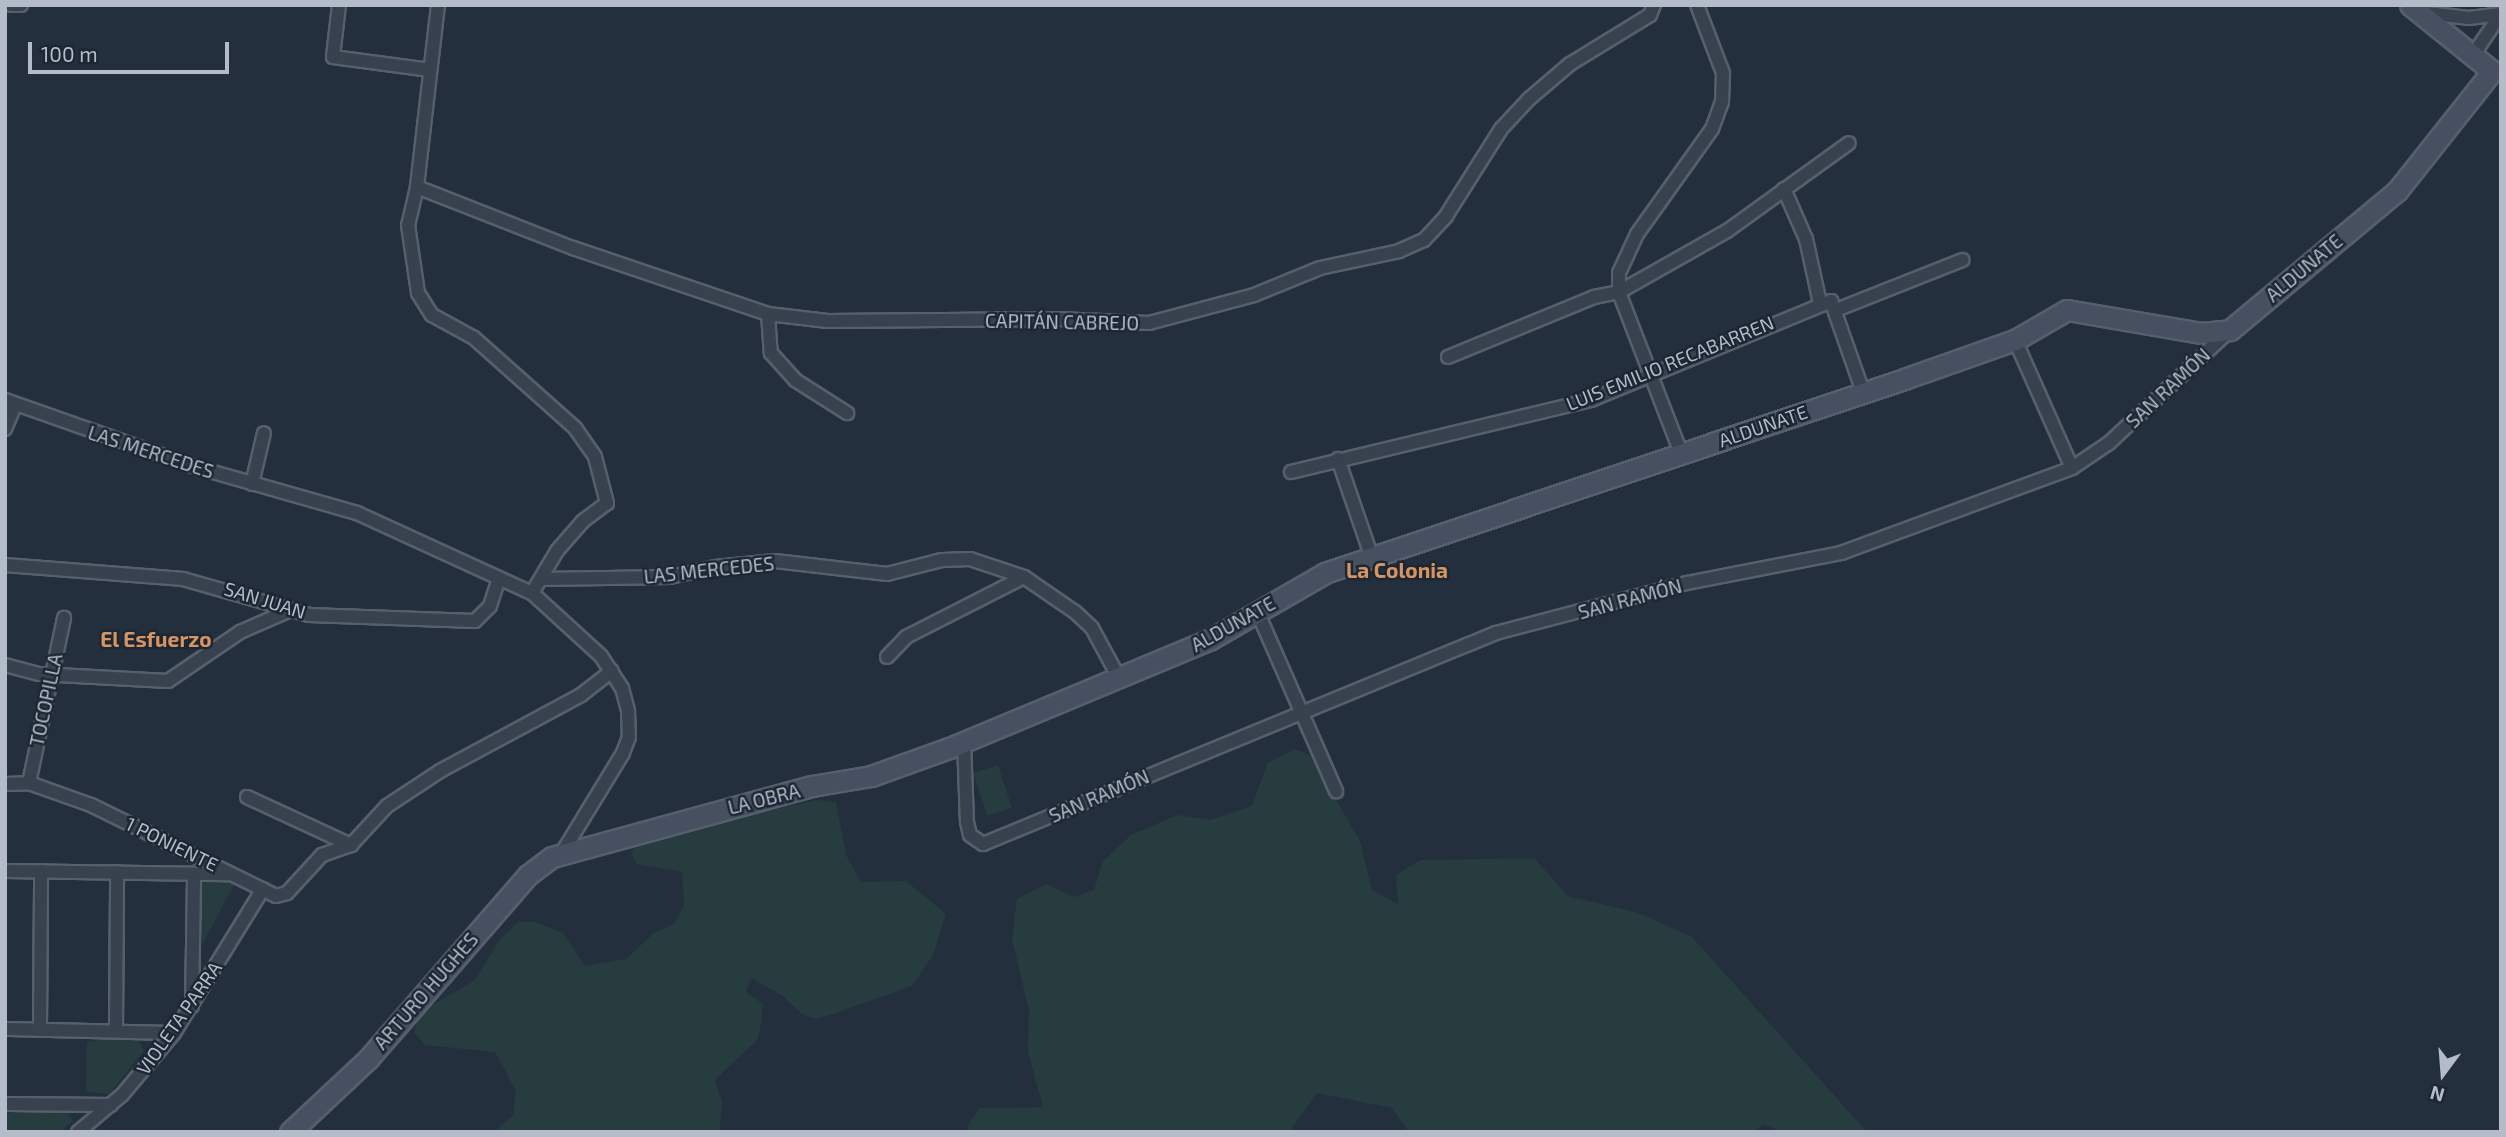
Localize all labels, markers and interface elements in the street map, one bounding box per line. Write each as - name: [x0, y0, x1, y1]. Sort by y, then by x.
- scale bar: [32, 28, 233, 72]
- text: 100 m: [41, 41, 98, 66]
- street label: ALDUNATE: [2261, 229, 2347, 307]
- street label: CAPITÁN CABREJO: [985, 309, 1139, 335]
- street label: LUIS EMILIO RECABARREN: [1563, 311, 1777, 415]
- street label: SAN RAMÓN: [2121, 343, 2215, 433]
- street label: ALDUNATE: [1715, 400, 1811, 452]
- street label: LAS MERCEDES: [85, 421, 217, 483]
- street label: LAS MERCEDES: [643, 552, 775, 588]
- district label: La Colonia: [1346, 557, 1448, 583]
- street label: SAN RAMÓN: [1576, 574, 1684, 624]
- street label: SAN JUAN: [221, 577, 309, 623]
- street label: ALDUNATE: [1187, 592, 1279, 656]
- district label: El Esfuerzo: [100, 626, 212, 652]
- street label: TOCOPILLA: [25, 652, 67, 748]
- street label: SAN RAMÓN: [1046, 765, 1152, 827]
- street label: LA OBRA: [725, 779, 803, 819]
- street label: 1 PONIENTE: [122, 812, 222, 876]
- street label: ARTURO HUGHES: [369, 928, 483, 1054]
- street label: VIOLETA PARRA: [131, 957, 227, 1079]
- north arrow: [2408, 1039, 2478, 1109]
- text: N: [2427, 1082, 2447, 1108]

